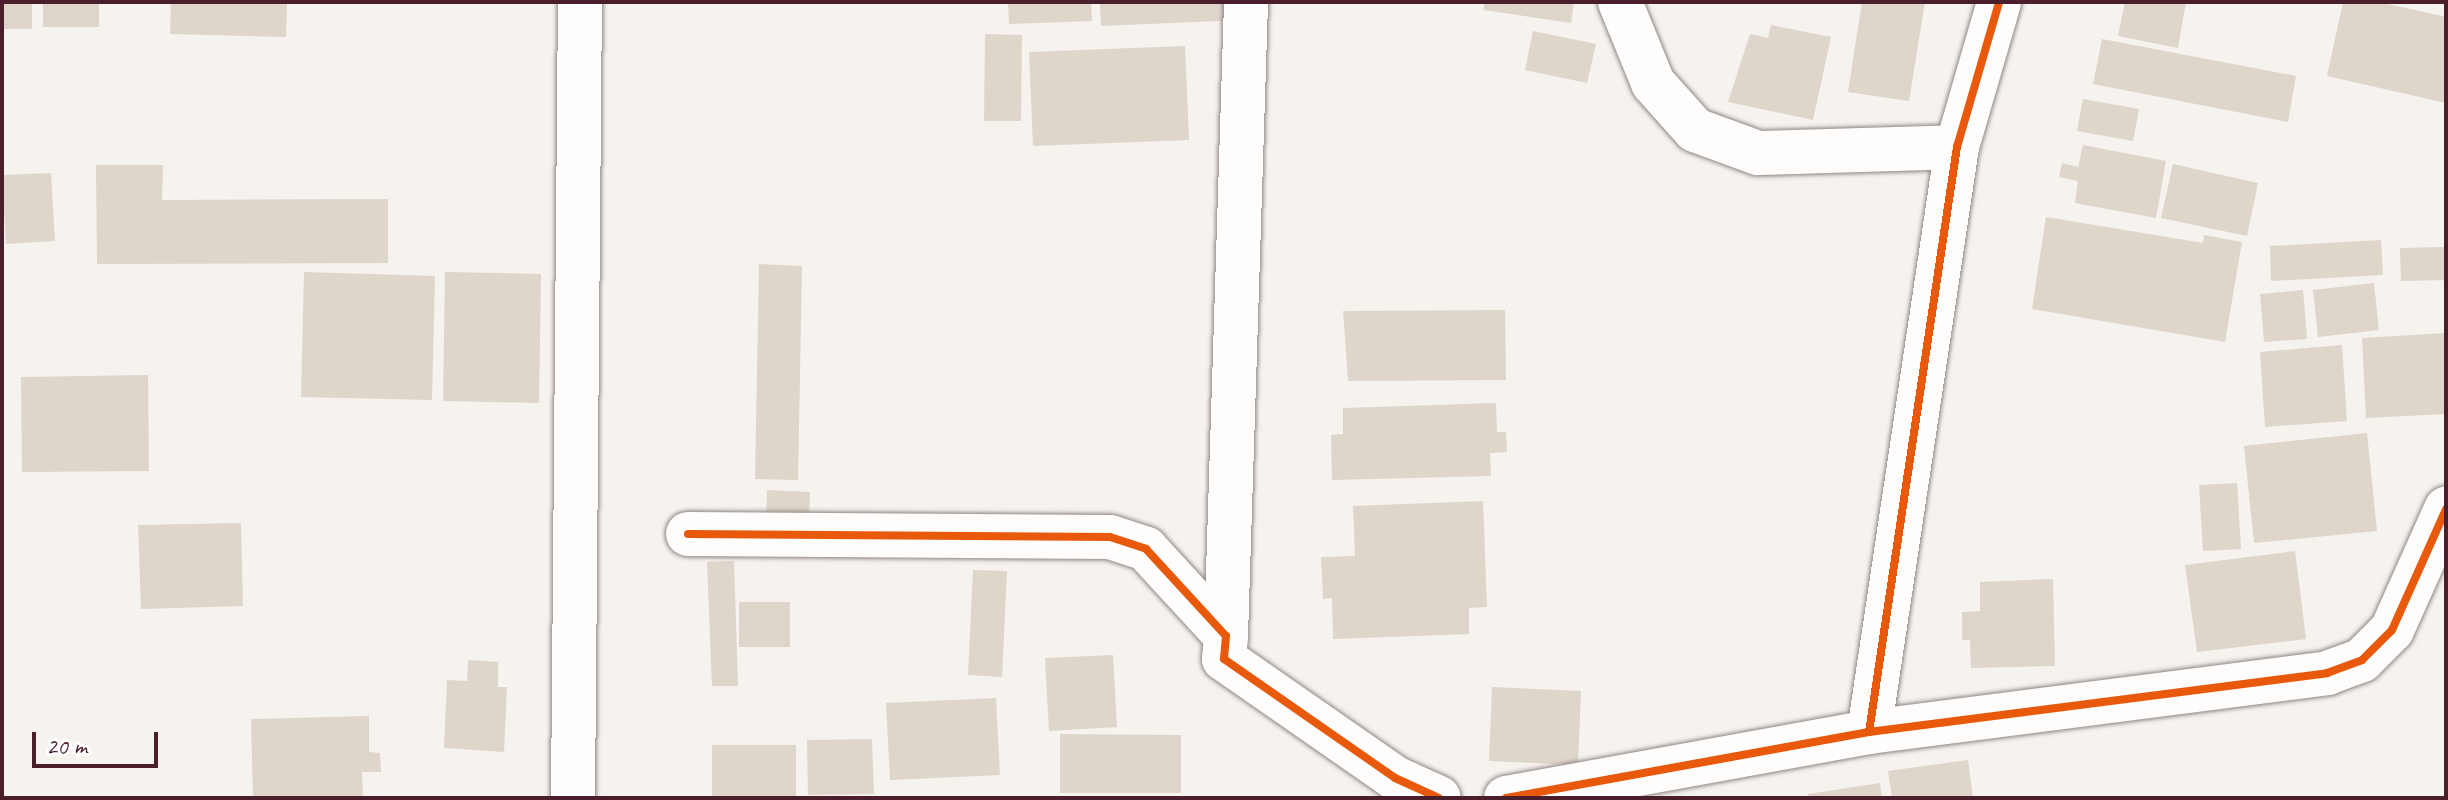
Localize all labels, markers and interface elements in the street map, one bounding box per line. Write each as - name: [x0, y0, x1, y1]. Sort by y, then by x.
- scale bar: [36, 716, 162, 766]
- text: 20 m: [46, 731, 87, 761]

